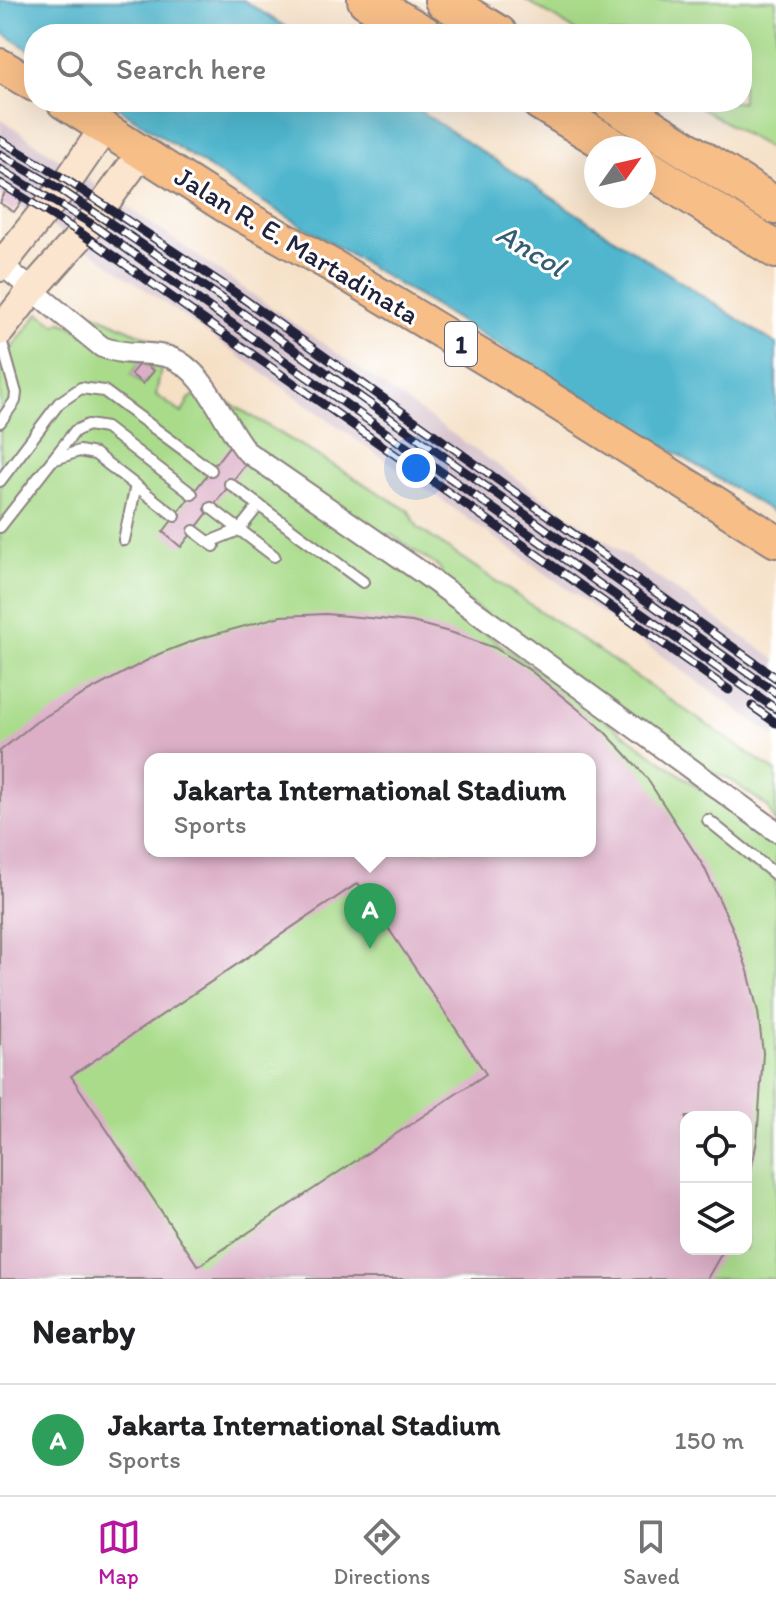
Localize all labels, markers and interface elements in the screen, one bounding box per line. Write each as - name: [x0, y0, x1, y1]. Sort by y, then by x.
- search box: [24, 24, 752, 112]
- icon: search: [52, 46, 96, 90]
- text: Search here: [116, 50, 266, 87]
- north arrow: [584, 136, 656, 208]
- street label: Jalan R. E. Martadinata: [169, 159, 425, 331]
- water label: Ancol: [490, 215, 574, 286]
- road number: 1: [445, 322, 477, 366]
- your location: [396, 448, 436, 488]
- popup: [144, 753, 596, 857]
- text: Jakarta International Stadium: [174, 771, 566, 808]
- text: Sports: [174, 808, 247, 840]
- pin: A: [344, 883, 396, 949]
- map controls: [680, 1111, 752, 1255]
- button: locate: [680, 1111, 752, 1183]
- button: layers: [680, 1183, 752, 1255]
- text: Nearby: [32, 1311, 135, 1352]
- text: Jakarta International Stadium: [108, 1406, 501, 1443]
- text: A: [50, 1424, 66, 1456]
- text: 150 m: [675, 1424, 744, 1456]
- text: Sports: [108, 1443, 181, 1475]
- tab: Map: [97, 1515, 141, 1590]
- tab: Directions: [334, 1515, 430, 1590]
- tab: Saved: [623, 1515, 679, 1590]

